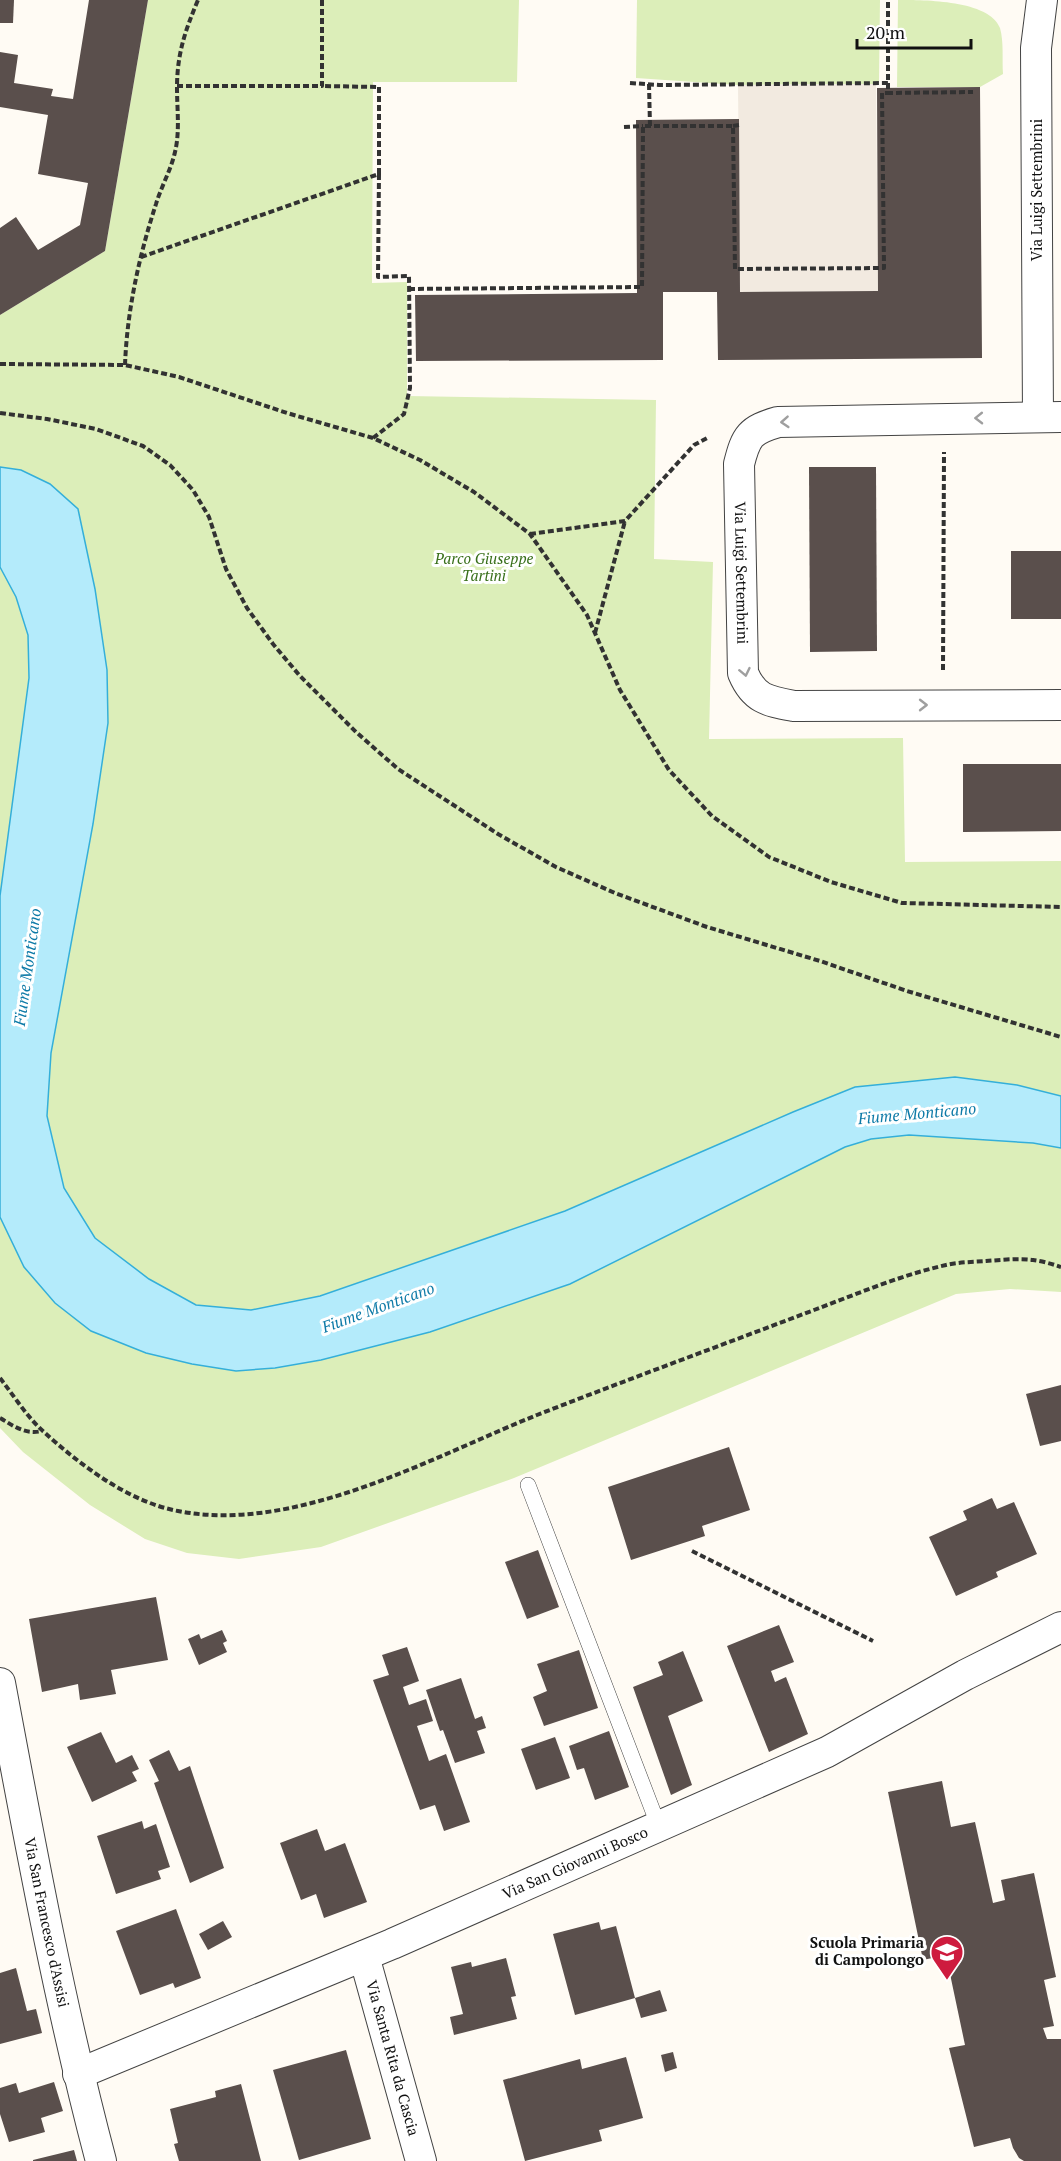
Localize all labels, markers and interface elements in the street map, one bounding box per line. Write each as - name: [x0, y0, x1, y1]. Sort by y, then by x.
- scale bar: [857, 12, 971, 50]
- text: 20 m: [866, 20, 906, 44]
- street label: Via Luigi Settembrini: [1026, 119, 1046, 261]
- one-way arrow: [975, 412, 984, 424]
- one-way arrow: [780, 415, 789, 428]
- street label: Via Luigi Settembrini: [731, 501, 753, 644]
- park label: Parco Giuseppe Tartini: [434, 548, 534, 585]
- one-way arrow: [737, 667, 750, 677]
- one-way arrow: [919, 699, 928, 711]
- water label: Fiume Monticano: [8, 907, 46, 1028]
- water label: Fiume Monticano: [856, 1097, 977, 1129]
- water label: Fiume Monticano: [318, 1276, 437, 1338]
- street label: Via San Giovanni Bosco: [499, 1821, 651, 1903]
- street label: Via San Francesco d'Assisi: [20, 1836, 75, 2009]
- place label: Scuola Primaria di Campolongo: [810, 1932, 925, 1969]
- school or university icon: Scuola Primaria di Campolongo: [929, 1934, 965, 1981]
- street label: Via Santa Rita da Cascia: [362, 1978, 425, 2138]

